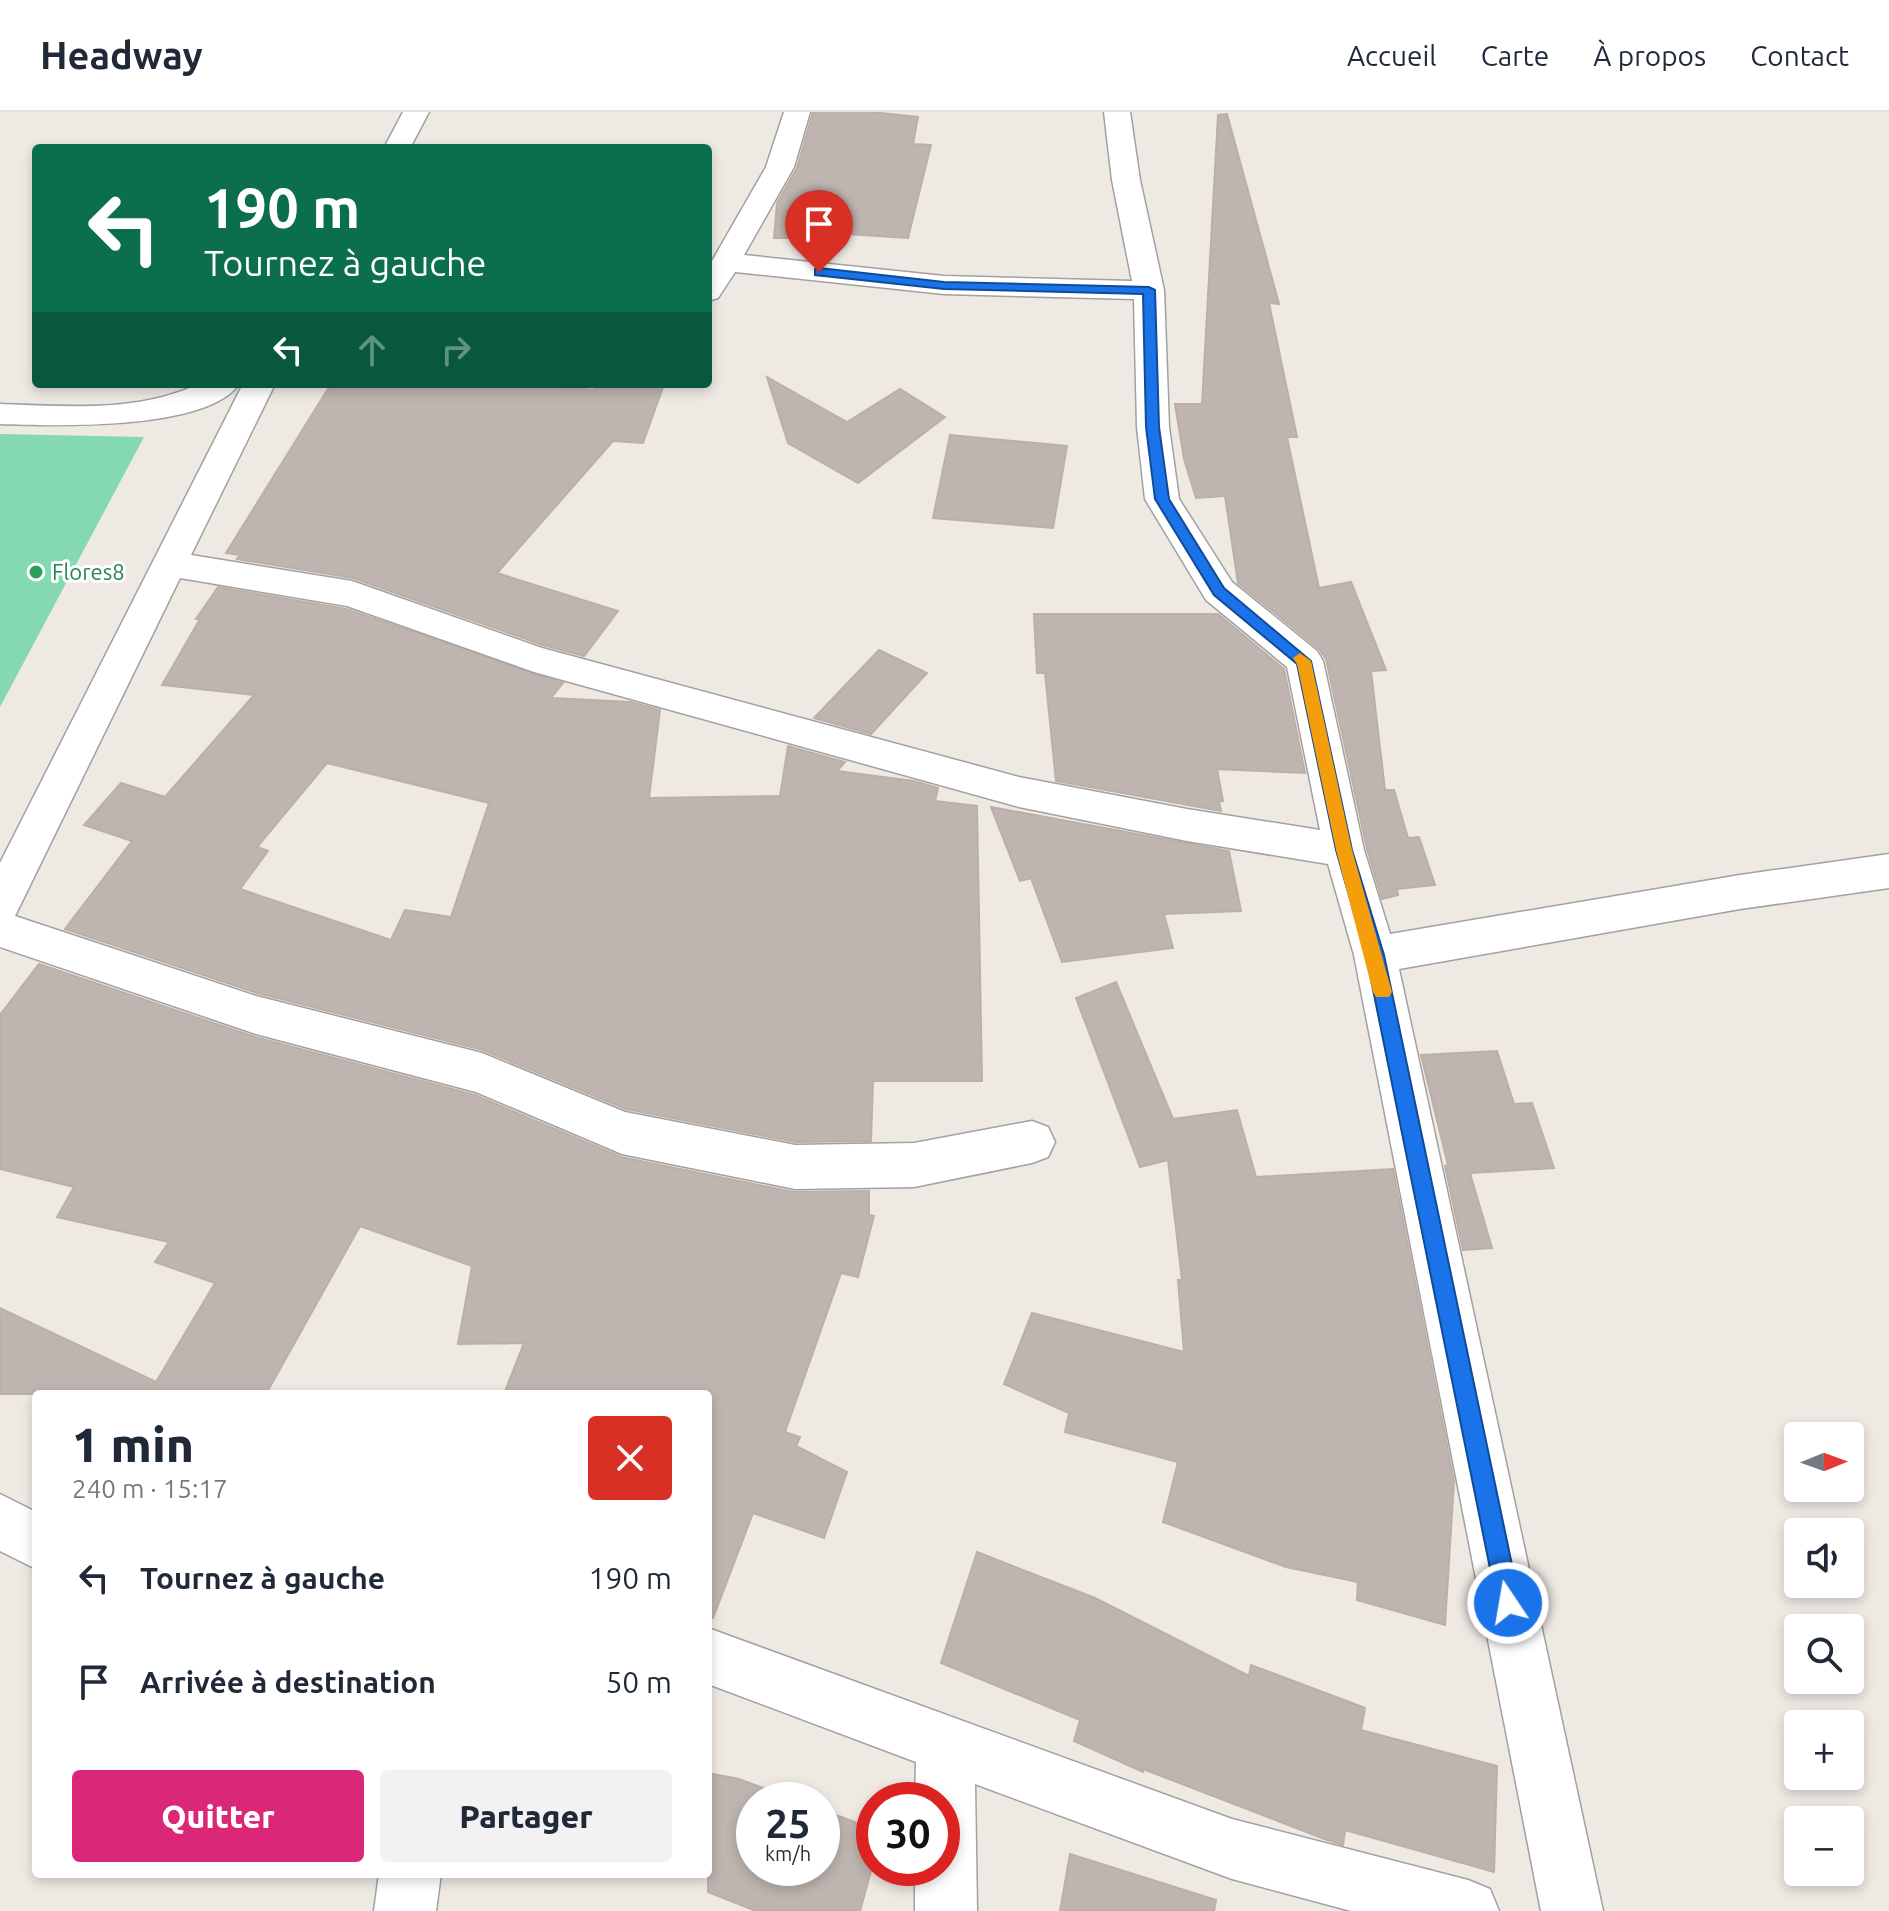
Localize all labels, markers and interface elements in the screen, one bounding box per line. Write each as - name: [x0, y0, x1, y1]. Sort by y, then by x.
- text: Headway: [40, 34, 203, 76]
- text: Accueil: [1347, 40, 1437, 71]
- text: Carte: [1481, 40, 1549, 71]
- text: À propos: [1593, 40, 1706, 71]
- text: Contact: [1750, 40, 1849, 71]
- icon: left: [72, 176, 176, 280]
- text: 190 m: [204, 176, 360, 239]
- pin: [785, 190, 853, 272]
- icon: arrive: [797, 202, 841, 246]
- text: Tournez à gauche: [204, 242, 486, 283]
- icon: left: [266, 328, 310, 372]
- icon: ahead: [350, 328, 394, 372]
- icon: right: [434, 328, 478, 372]
- place label: Flores8: [52, 559, 125, 584]
- marker: Flores8: [27, 563, 45, 581]
- button: close: [588, 1416, 672, 1500]
- text: 1 min: [72, 1417, 194, 1471]
- north arrow: [1784, 1422, 1864, 1502]
- map controls: [1784, 1422, 1864, 1886]
- text: 240 m · 15:17: [72, 1474, 228, 1503]
- button: sound: [1784, 1518, 1864, 1598]
- icon: left: [72, 1556, 116, 1600]
- text: Tournez à gauche: [140, 1561, 385, 1595]
- text: 190 m: [588, 1561, 672, 1595]
- position arrow: [1466, 1561, 1550, 1645]
- button: search: [1784, 1614, 1864, 1694]
- icon: arrive: [72, 1660, 116, 1704]
- text: Arrivée à destination: [140, 1665, 436, 1699]
- text: 50 m: [605, 1665, 672, 1699]
- button: +: [1784, 1710, 1864, 1790]
- button: Quitter: [72, 1770, 364, 1862]
- button: Partager: [380, 1770, 672, 1862]
- speed limit sign: 30: [856, 1782, 960, 1886]
- text: 25: [765, 1801, 811, 1846]
- button: −: [1784, 1806, 1864, 1886]
- text: km/h: [765, 1842, 811, 1865]

